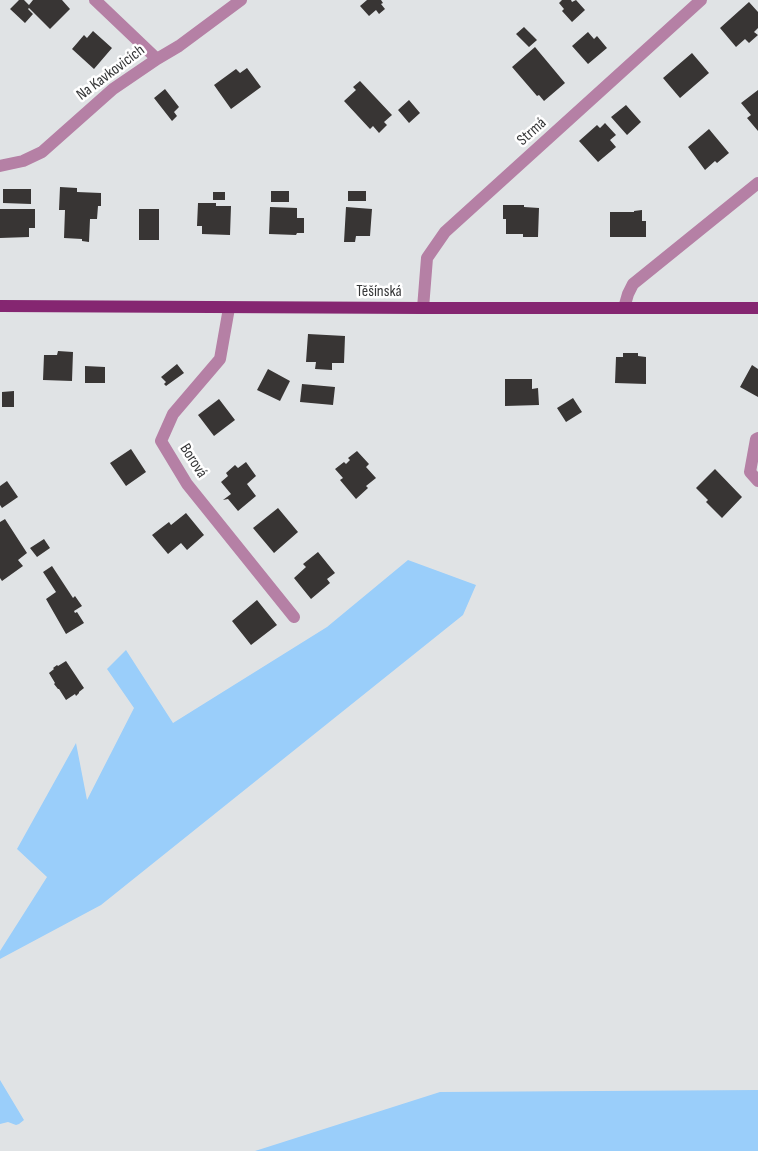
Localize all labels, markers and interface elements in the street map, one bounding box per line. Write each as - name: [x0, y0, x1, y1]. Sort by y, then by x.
- street label: Na Kavkovicích: [73, 41, 149, 105]
- street label: Strmá: [513, 114, 551, 150]
- street label: Těšínská: [356, 282, 402, 302]
- street label: Borová: [175, 440, 211, 482]

